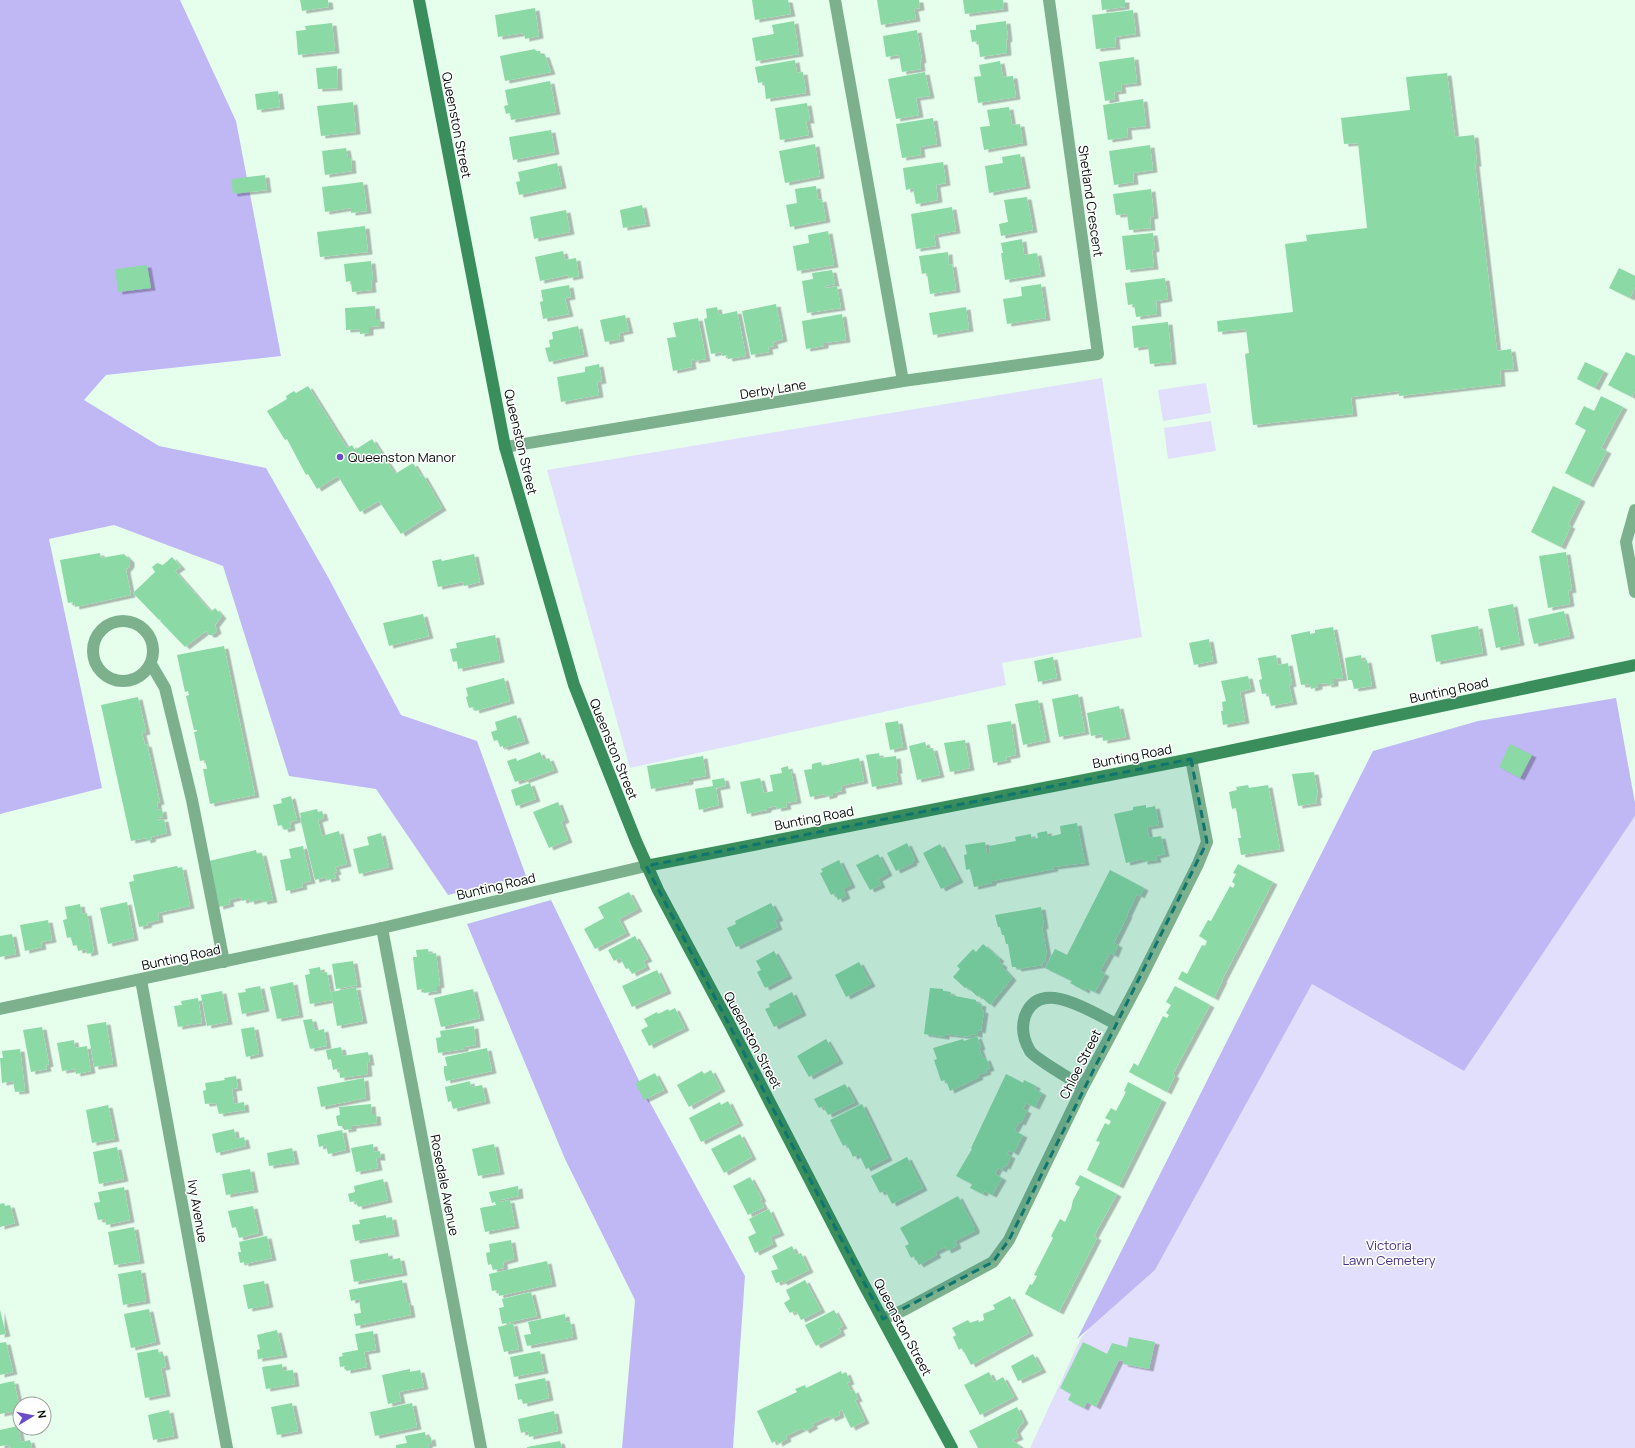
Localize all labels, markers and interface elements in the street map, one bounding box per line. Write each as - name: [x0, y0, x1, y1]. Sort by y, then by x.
- street label: Queenston Street: [438, 70, 476, 180]
- street label: Shetland Crescent: [1074, 144, 1108, 258]
- street label: Derby Lane: [739, 375, 808, 403]
- street label: Queenston Street: [500, 387, 542, 497]
- place label: Queenston Manor: [348, 448, 456, 466]
- marker: Queenston Manor: [335, 452, 345, 462]
- street label: Bunting Road: [1408, 673, 1490, 707]
- street label: Queenston Street: [585, 696, 643, 802]
- street label: Bunting Road: [1091, 739, 1173, 773]
- street label: Bunting Road: [773, 801, 855, 835]
- street label: Bunting Road: [455, 868, 537, 904]
- street label: Bunting Road: [140, 940, 222, 974]
- street label: Queenston Street: [720, 988, 786, 1092]
- street label: Chloe Street: [1055, 1026, 1105, 1102]
- street label: Rosedale Avenue: [426, 1133, 464, 1238]
- street label: Ivy Avenue: [184, 1178, 212, 1244]
- park label: Victoria Lawn Cemetery: [1342, 1236, 1436, 1269]
- street label: Queenston Street: [870, 1275, 936, 1379]
- north arrow: [12, 1396, 52, 1436]
- text: N: [34, 1409, 50, 1419]

